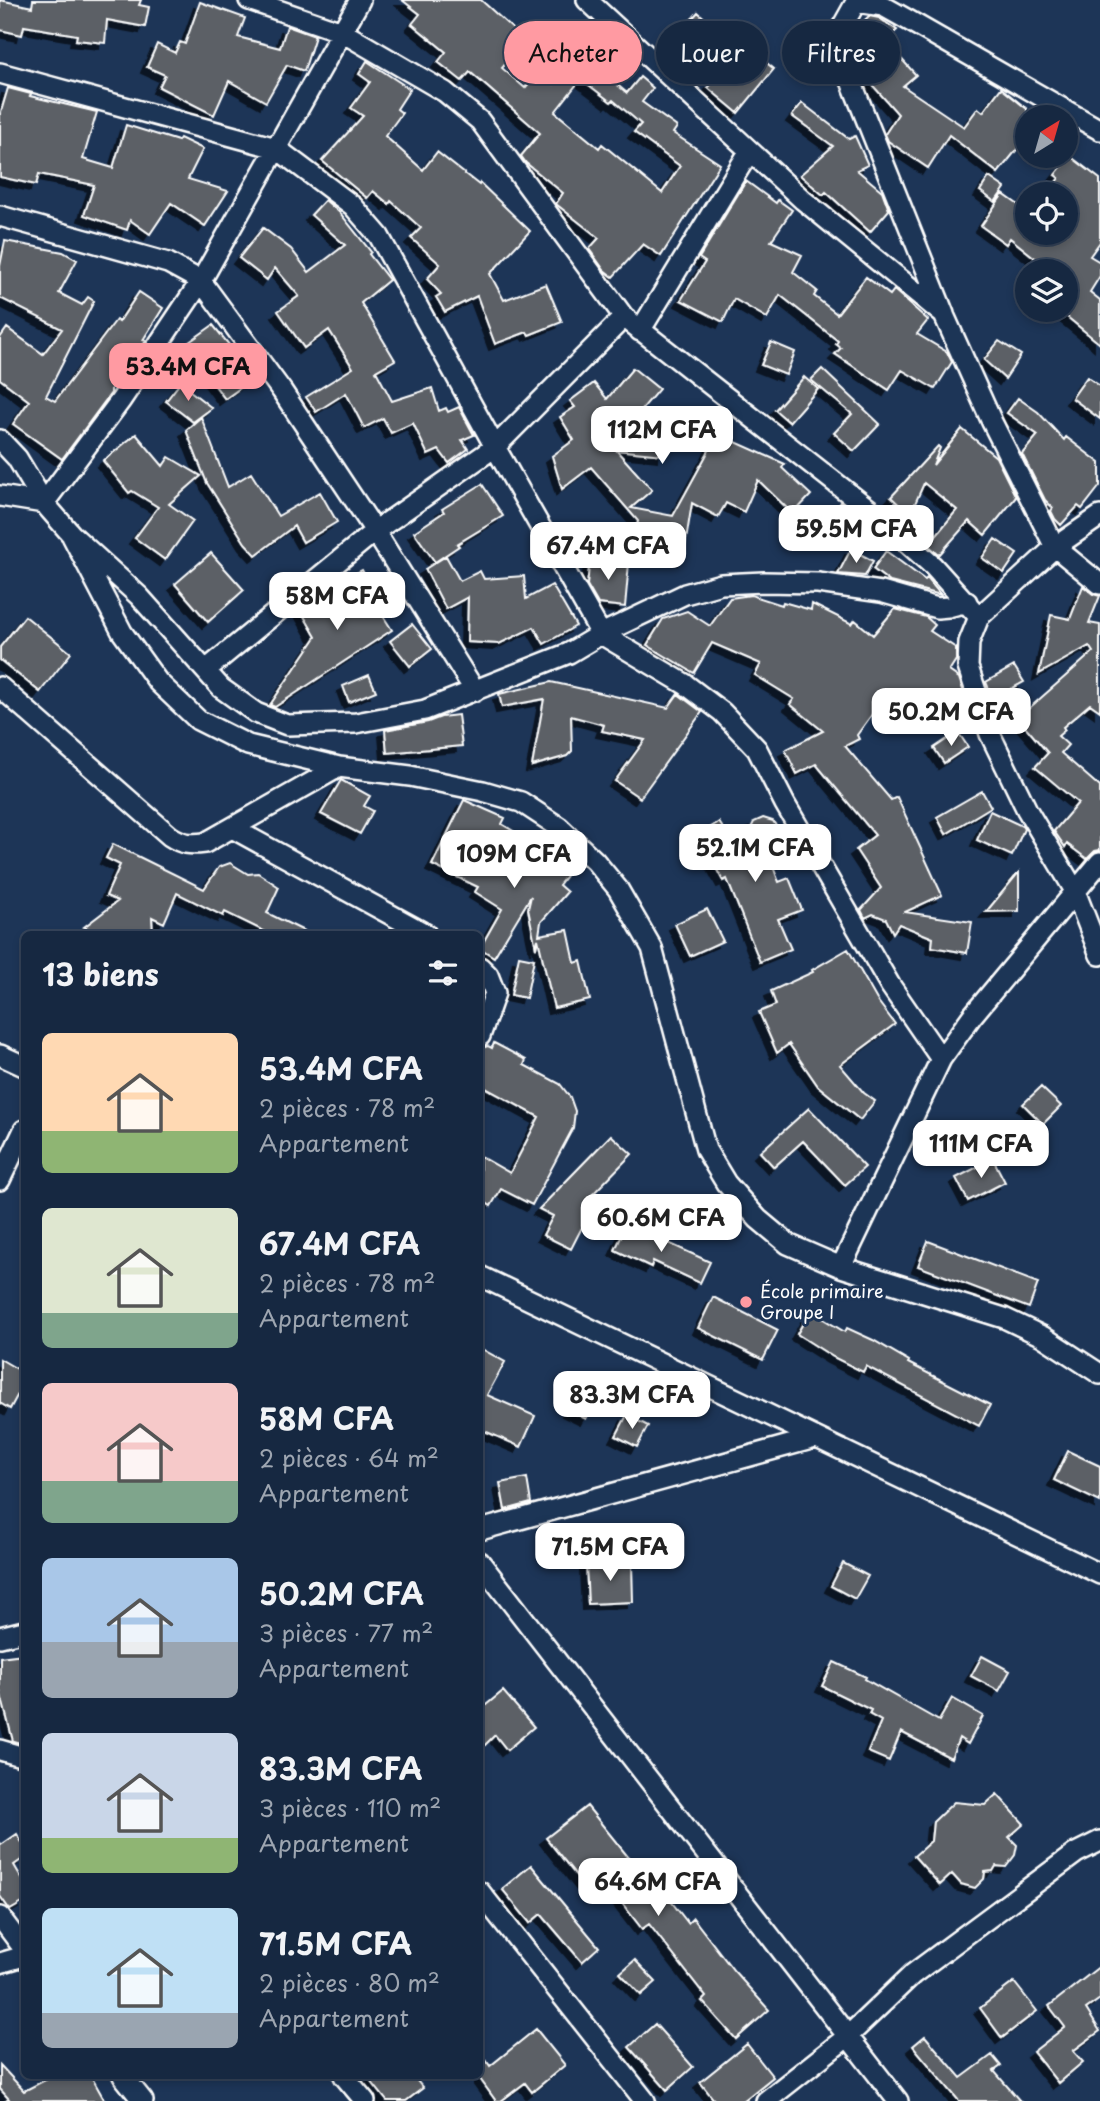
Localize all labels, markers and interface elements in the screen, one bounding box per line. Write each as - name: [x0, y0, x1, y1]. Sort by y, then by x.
- chip: Acheter: [504, 21, 642, 84]
- chip: Louer: [656, 21, 768, 84]
- chip: Filtres: [782, 21, 900, 84]
- north arrow: [1015, 105, 1078, 168]
- map controls: [1015, 105, 1078, 322]
- button: locate: [1015, 182, 1078, 245]
- button: layers: [1015, 259, 1078, 322]
- pin: 53.4M CFA: [108, 344, 268, 403]
- text: 53.4M CFA: [125, 348, 251, 383]
- pin: 112M CFA: [590, 406, 734, 466]
- text: 112M CFA: [607, 411, 717, 446]
- pin: 59.5M CFA: [776, 505, 936, 565]
- text: 59.5M CFA: [795, 510, 917, 545]
- pin: 67.4M CFA: [528, 522, 688, 582]
- text: 67.4M CFA: [546, 527, 670, 562]
- pin: 58M CFA: [272, 572, 402, 632]
- text: 58M CFA: [285, 577, 389, 612]
- pin: 50.2M CFA: [871, 688, 1031, 748]
- text: 50.2M CFA: [888, 693, 1014, 728]
- pin: 52.1M CFA: [675, 824, 835, 884]
- text: 52.1M CFA: [695, 829, 815, 864]
- pin: 109M CFA: [442, 830, 586, 890]
- text: 109M CFA: [456, 835, 572, 870]
- text: 13 biens: [42, 951, 159, 996]
- icon: filters: [424, 954, 462, 992]
- text: 53.4M CFA: [259, 1045, 423, 1090]
- icon: home: [98, 1061, 182, 1145]
- text: 2 pièces · 78 m²: [259, 1090, 435, 1125]
- pin: 111M CFA: [909, 1120, 1053, 1180]
- text: Appartement: [259, 1125, 409, 1160]
- text: 111M CFA: [929, 1125, 1033, 1160]
- pin: 60.6M CFA: [581, 1194, 741, 1254]
- text: 60.6M CFA: [597, 1199, 725, 1234]
- text: 67.4M CFA: [259, 1220, 420, 1265]
- icon: home: [98, 1236, 182, 1320]
- text: 2 pièces · 78 m²: [259, 1265, 435, 1300]
- place label: École primaire Groupe I: [760, 1277, 884, 1325]
- marker: École primaire Groupe I: [738, 1294, 754, 1310]
- text: Appartement: [259, 1300, 409, 1335]
- pin: 83.3M CFA: [552, 1372, 712, 1431]
- text: 83.3M CFA: [569, 1376, 695, 1411]
- text: 58M CFA: [259, 1395, 394, 1440]
- icon: home: [98, 1411, 182, 1495]
- text: 2 pièces · 64 m²: [259, 1440, 439, 1475]
- text: Appartement: [259, 1475, 409, 1510]
- pin: 71.5M CFA: [530, 1524, 690, 1583]
- text: 71.5M CFA: [551, 1528, 669, 1563]
- text: 50.2M CFA: [259, 1570, 424, 1615]
- icon: home: [98, 1586, 182, 1670]
- text: 3 pièces · 77 m²: [259, 1615, 433, 1650]
- text: Appartement: [259, 1650, 409, 1685]
- text: 83.3M CFA: [259, 1745, 423, 1790]
- icon: home: [98, 1761, 182, 1845]
- text: 3 pièces · 110 m²: [259, 1790, 441, 1825]
- text: Appartement: [259, 1825, 409, 1860]
- pin: 64.6M CFA: [578, 1858, 738, 1918]
- text: 64.6M CFA: [594, 1863, 722, 1898]
- text: 71.5M CFA: [259, 1920, 412, 1965]
- icon: home: [98, 1936, 182, 2020]
- text: 2 pièces · 80 m²: [259, 1965, 440, 2000]
- text: Appartement: [259, 2000, 409, 2035]

